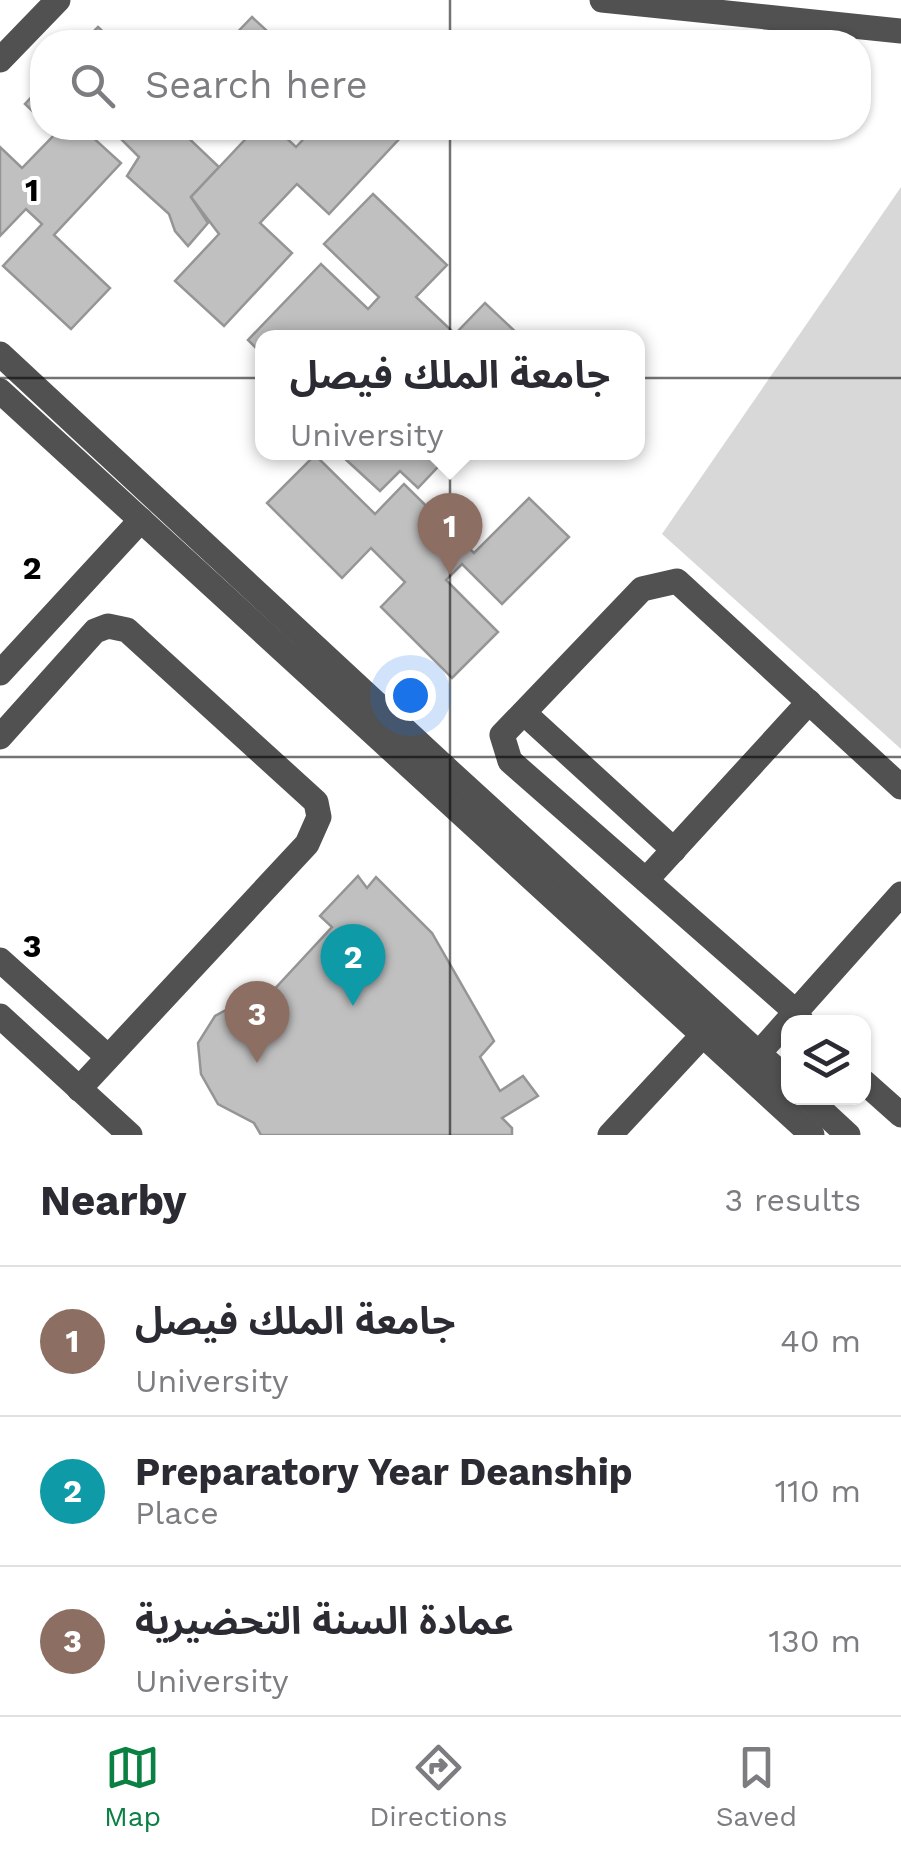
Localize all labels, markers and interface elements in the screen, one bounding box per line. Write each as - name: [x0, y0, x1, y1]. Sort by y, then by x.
- search box: [30, 30, 871, 140]
- icon: search: [65, 58, 120, 113]
- text: Search here: [145, 63, 368, 107]
- text: 1: [25, 171, 39, 209]
- popup: [255, 330, 645, 460]
- text: جامعة الملك فيصل: [290, 353, 610, 397]
- text: University: [290, 416, 443, 454]
- pin: 1: [418, 492, 482, 575]
- text: 2: [22, 549, 42, 587]
- your location: [385, 670, 436, 721]
- pin: 2: [320, 924, 386, 1006]
- text: 3: [23, 927, 41, 965]
- pin: 3: [224, 980, 290, 1063]
- map controls: [781, 1015, 871, 1105]
- button: layers: [781, 1015, 871, 1105]
- text: Nearby: [40, 1176, 187, 1225]
- text: 3 results: [724, 1181, 861, 1219]
- text: جامعة الملك فيصل: [135, 1299, 455, 1343]
- text: 1: [66, 1322, 79, 1360]
- text: 40 m: [780, 1322, 861, 1360]
- text: University: [135, 1362, 289, 1400]
- text: Preparatory Year Deanship: [135, 1450, 633, 1494]
- text: 2: [63, 1472, 82, 1510]
- text: 110 m: [775, 1472, 861, 1510]
- text: Place: [135, 1494, 219, 1532]
- text: عمادة السنة التحضيرية: [135, 1599, 514, 1643]
- text: 3: [63, 1622, 82, 1660]
- text: 130 m: [769, 1622, 861, 1660]
- text: University: [135, 1662, 289, 1700]
- tab: Map: [104, 1740, 161, 1833]
- tab: Directions: [369, 1740, 508, 1833]
- tab: Saved: [716, 1740, 797, 1833]

